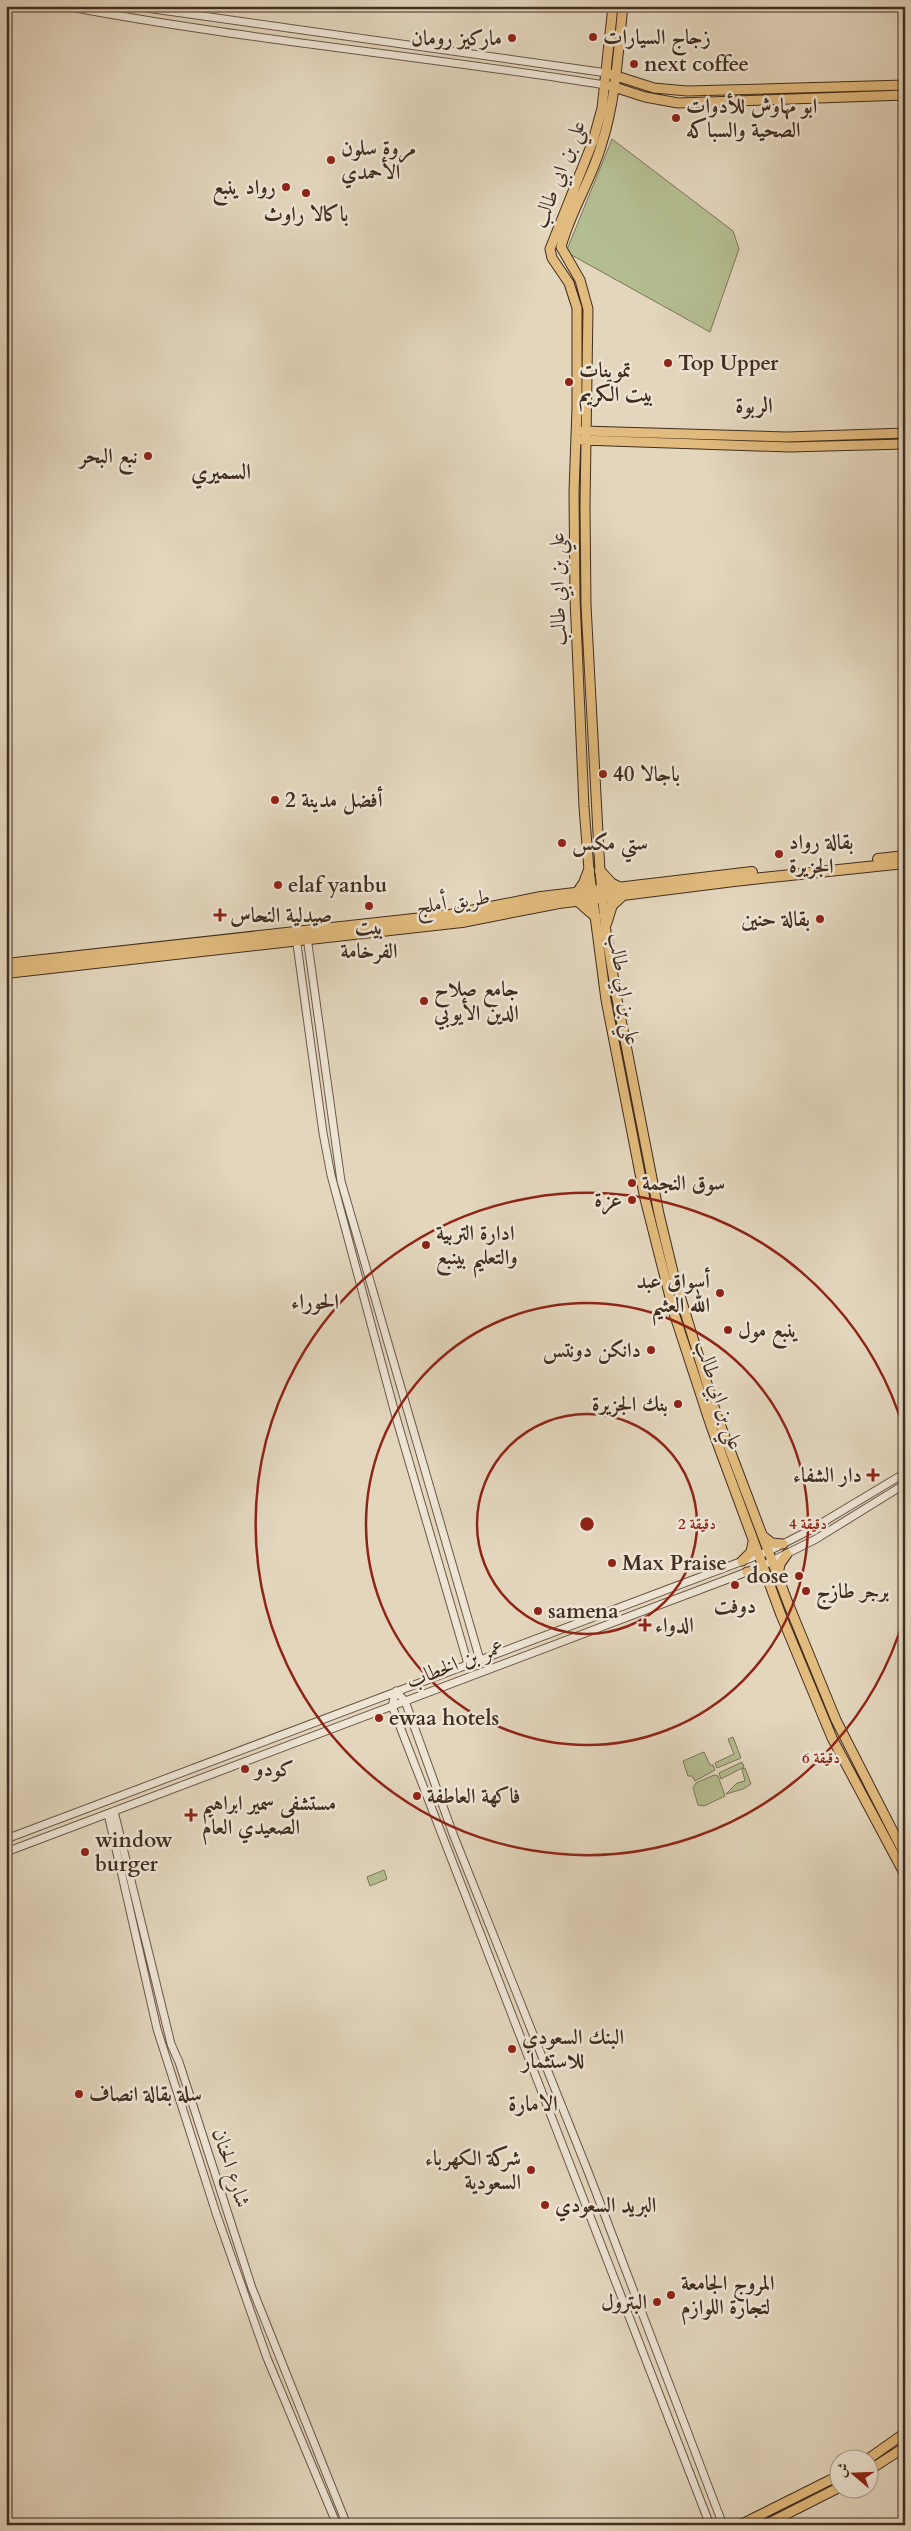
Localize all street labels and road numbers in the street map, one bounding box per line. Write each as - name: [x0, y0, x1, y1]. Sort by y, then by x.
- street label: علي بن ابي طالب: [525, 116, 598, 234]
- street label: علي بن ابي طالب: [543, 532, 578, 646]
- street label: طريق أملج: [414, 881, 493, 926]
- street label: علي بن ابي طالب: [596, 931, 647, 1048]
- street label: علي بن ابي طالب: [683, 1336, 750, 1455]
- street label: عمر بن الخطاب: [402, 1632, 508, 1696]
- street label: شارع الحنان: [202, 2125, 257, 2212]

